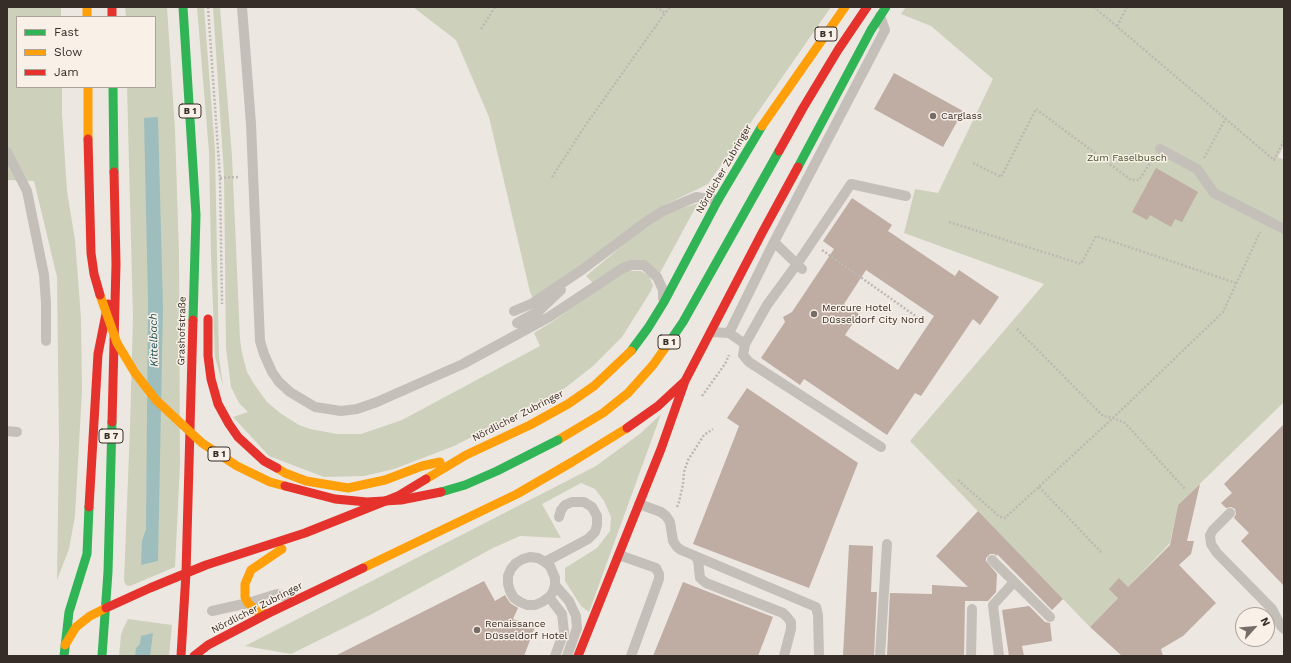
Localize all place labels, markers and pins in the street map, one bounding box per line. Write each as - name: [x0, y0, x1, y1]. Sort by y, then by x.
- place label: Carglass: [941, 110, 982, 122]
- marker: Carglass: [928, 111, 938, 121]
- place label: Mercure Hotel Düsseldorf City Nord: [822, 302, 924, 326]
- marker: Mercure Hotel Düsseldorf City Nord: [809, 309, 819, 319]
- place label: Renaissance Düsseldorf Hotel: [485, 618, 568, 642]
- marker: Renaissance Düsseldorf Hotel: [472, 625, 482, 635]

